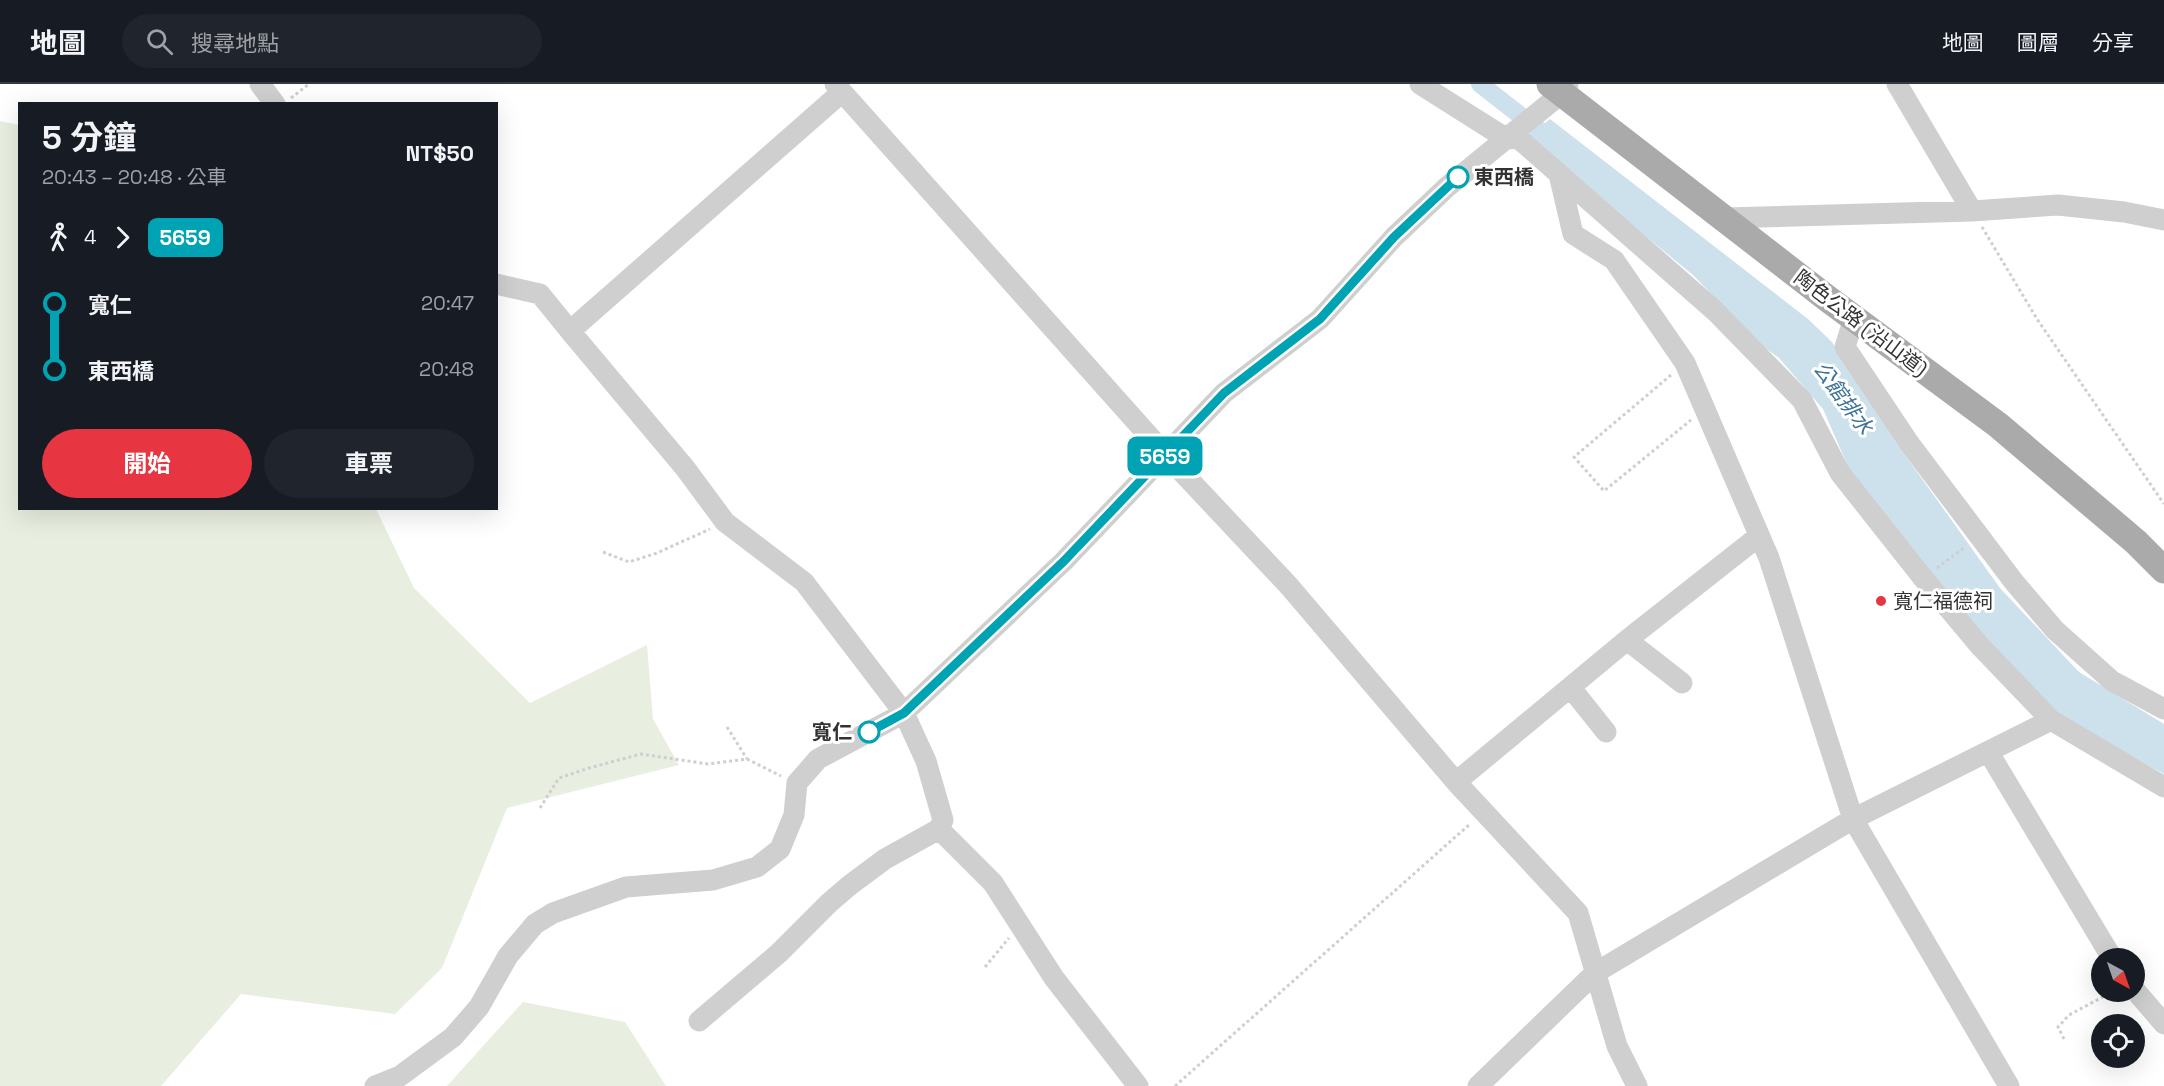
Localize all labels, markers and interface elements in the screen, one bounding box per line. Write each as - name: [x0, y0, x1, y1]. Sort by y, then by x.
- search box: [122, 14, 542, 68]
- text: 地圖: [30, 25, 86, 61]
- icon: search: [143, 25, 176, 58]
- text: 搜尋地點: [191, 29, 279, 57]
- text: 地圖: [1942, 29, 1984, 56]
- text: 圖層: [2017, 29, 2059, 56]
- text: 分享: [2092, 29, 2134, 56]
- text: 5 分鐘: [42, 117, 136, 159]
- text: NT$50: [406, 139, 474, 167]
- text: 20:43 – 20:48 · 公車: [42, 164, 227, 190]
- place label: 東西橋: [1474, 164, 1534, 190]
- marker: 東西橋: [1447, 166, 1469, 188]
- icon: walk: [42, 221, 75, 254]
- icon: forward: [106, 221, 139, 254]
- text: 4: [84, 224, 97, 250]
- text: 5659: [160, 224, 211, 251]
- street label: 陶色公路 (沿山道): [1789, 264, 1933, 382]
- text: 20:47: [421, 290, 474, 316]
- text: 寬仁: [88, 291, 132, 319]
- text: 20:48: [419, 356, 474, 382]
- water label: 公館排水: [1808, 356, 1880, 440]
- text: 東西橋: [88, 357, 154, 385]
- button: 開始: [42, 429, 252, 498]
- button: 車票: [264, 429, 474, 498]
- line badge: 5659: [1123, 436, 1207, 476]
- text: 5659: [1139, 443, 1191, 470]
- place label: 寬仁福德祠: [1893, 588, 1993, 614]
- marker: 寬仁福德祠: [1874, 594, 1888, 608]
- place label: 寬仁: [812, 719, 852, 745]
- marker: 寬仁: [858, 721, 880, 743]
- north arrow: [2091, 948, 2145, 1002]
- map controls: [2091, 948, 2145, 1068]
- button: locate: [2091, 1014, 2145, 1068]

